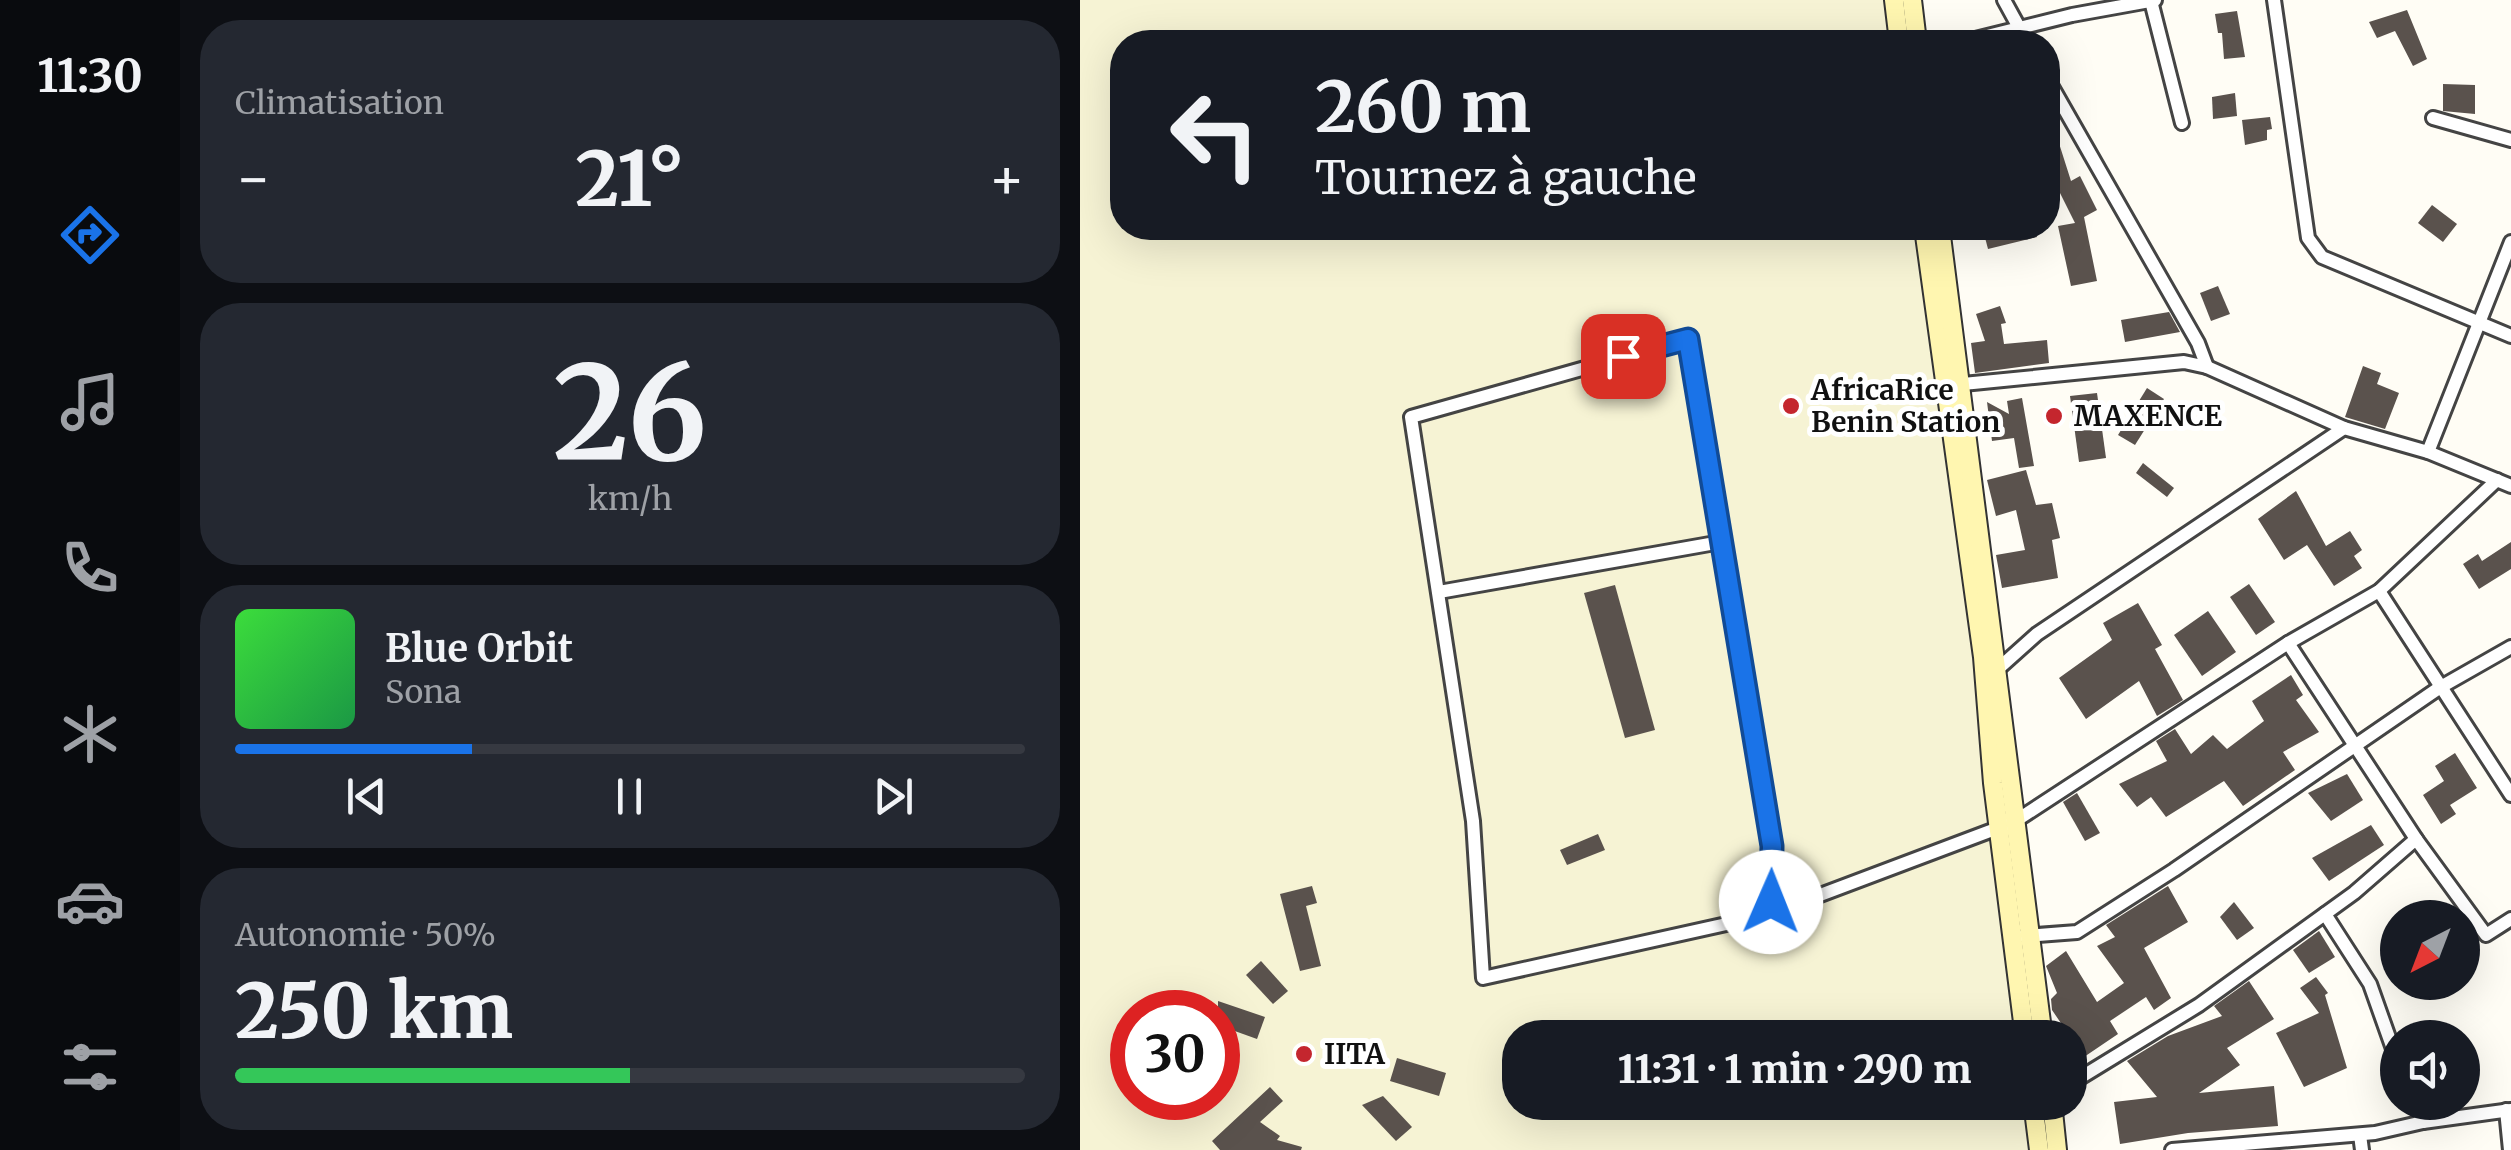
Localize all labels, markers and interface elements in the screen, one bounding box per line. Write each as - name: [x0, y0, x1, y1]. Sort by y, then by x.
- text: 11:30: [37, 48, 143, 104]
- text: 260 m: [1315, 63, 1531, 151]
- icon: left: [1150, 70, 1280, 200]
- text: Climatisation: [235, 83, 444, 123]
- text: 21°: [575, 132, 685, 226]
- text: −: [235, 144, 272, 213]
- text: +: [988, 144, 1025, 213]
- text: Tournez à gauche: [1315, 150, 1697, 206]
- icon: directions: [55, 200, 125, 270]
- pin: [1581, 314, 1666, 399]
- icon: arrive: [1596, 329, 1651, 384]
- text: 26: [553, 332, 707, 495]
- icon: music: [55, 367, 125, 437]
- place label: AfricaRice Benin Station: [1810, 372, 2000, 440]
- marker: AfricaRice Benin Station: [1780, 395, 1802, 417]
- place label: MAXENCE: [2074, 398, 2222, 434]
- marker: MAXENCE: [2043, 405, 2065, 427]
- text: km/h: [588, 479, 672, 519]
- icon: phone: [55, 533, 125, 603]
- text: Blue Orbit: [385, 625, 573, 672]
- text: Sona: [385, 672, 461, 712]
- icon: climate: [55, 699, 125, 769]
- icon: previous: [339, 769, 394, 824]
- icon: pause: [602, 769, 657, 824]
- icon: next: [866, 769, 921, 824]
- position arrow: [1719, 850, 1823, 954]
- icon: car: [55, 866, 125, 936]
- north arrow: [2380, 900, 2480, 1000]
- map controls: [2380, 900, 2480, 1120]
- text: Autonomie · 50%: [235, 915, 496, 955]
- text: 250 km: [235, 964, 513, 1058]
- speed limit sign: 30: [1110, 990, 1240, 1120]
- button: sound: [2380, 1020, 2480, 1120]
- icon: filters: [55, 1032, 125, 1102]
- place label: IITA: [1324, 1036, 1386, 1072]
- marker: IITA: [1293, 1043, 1315, 1065]
- text: 11:31 · 1 min · 290 m: [1618, 1046, 1971, 1093]

